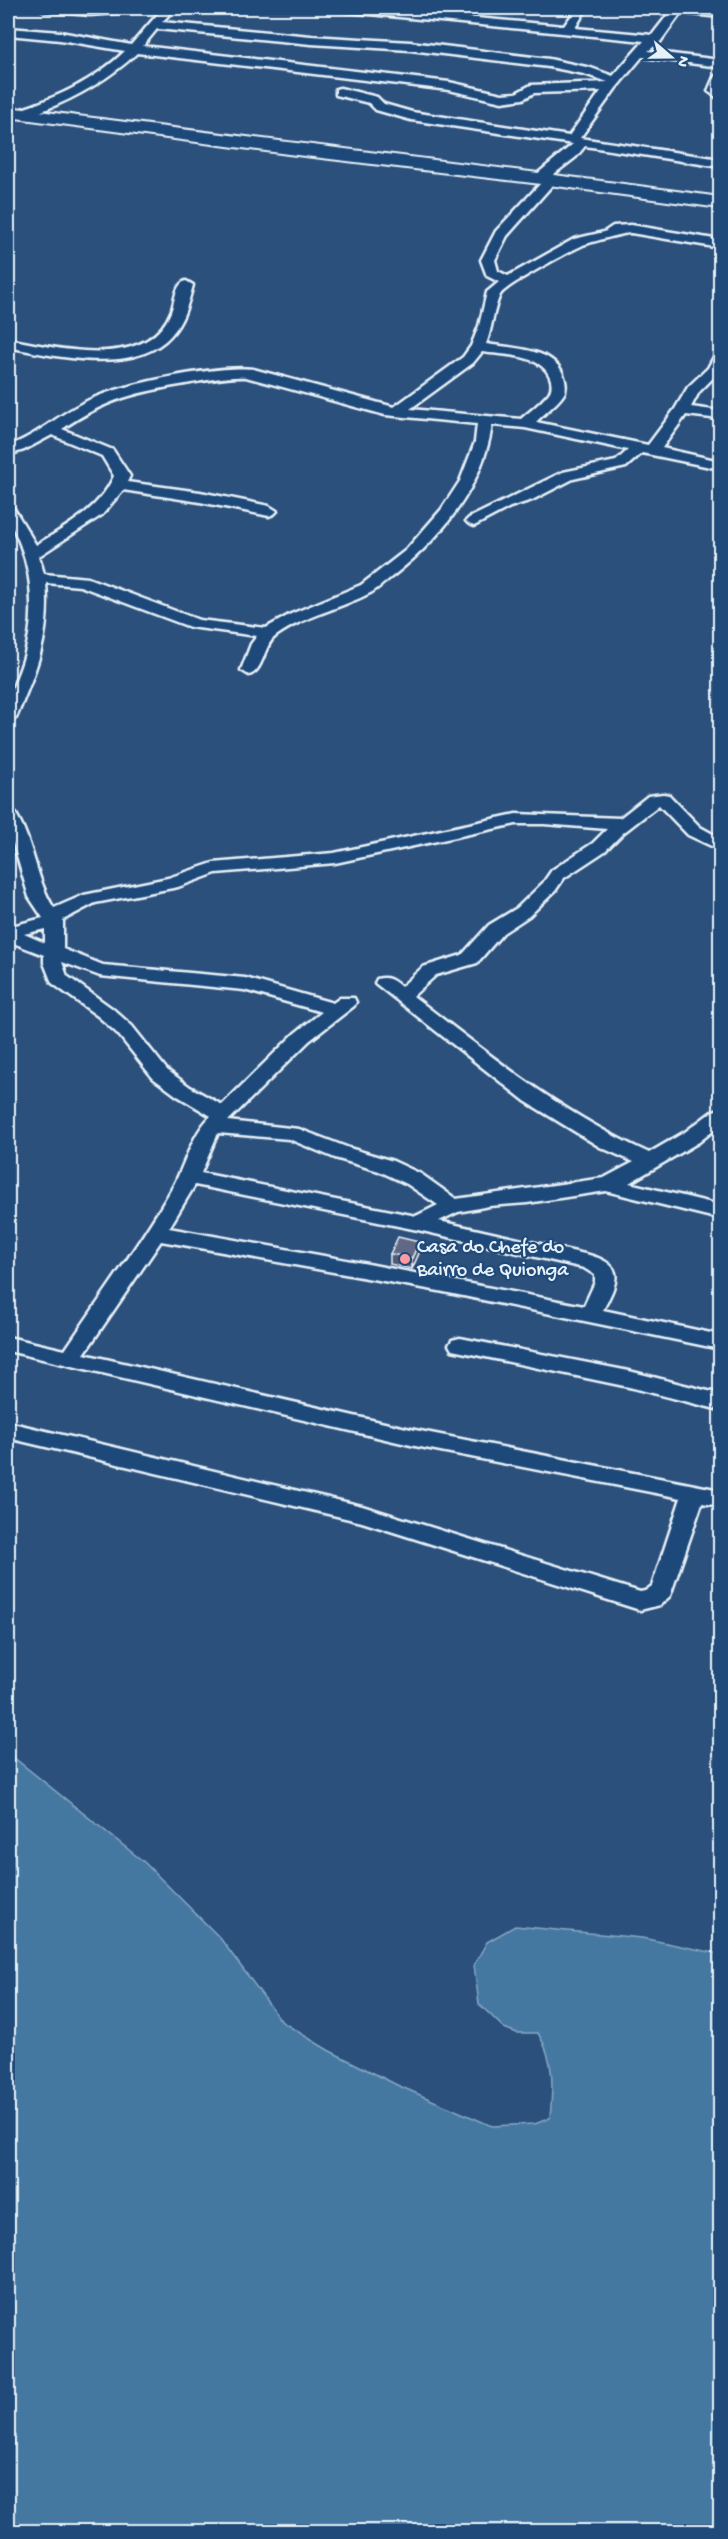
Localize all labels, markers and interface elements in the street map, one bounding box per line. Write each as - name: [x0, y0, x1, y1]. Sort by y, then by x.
- north arrow: [641, 27, 701, 87]
- text: N: [671, 53, 693, 70]
- place label: Casa do Chefe do Bairro de Quionga: [416, 1237, 569, 1283]
- marker: Casa do Chefe do Bairro de Quionga: [398, 1252, 412, 1266]

